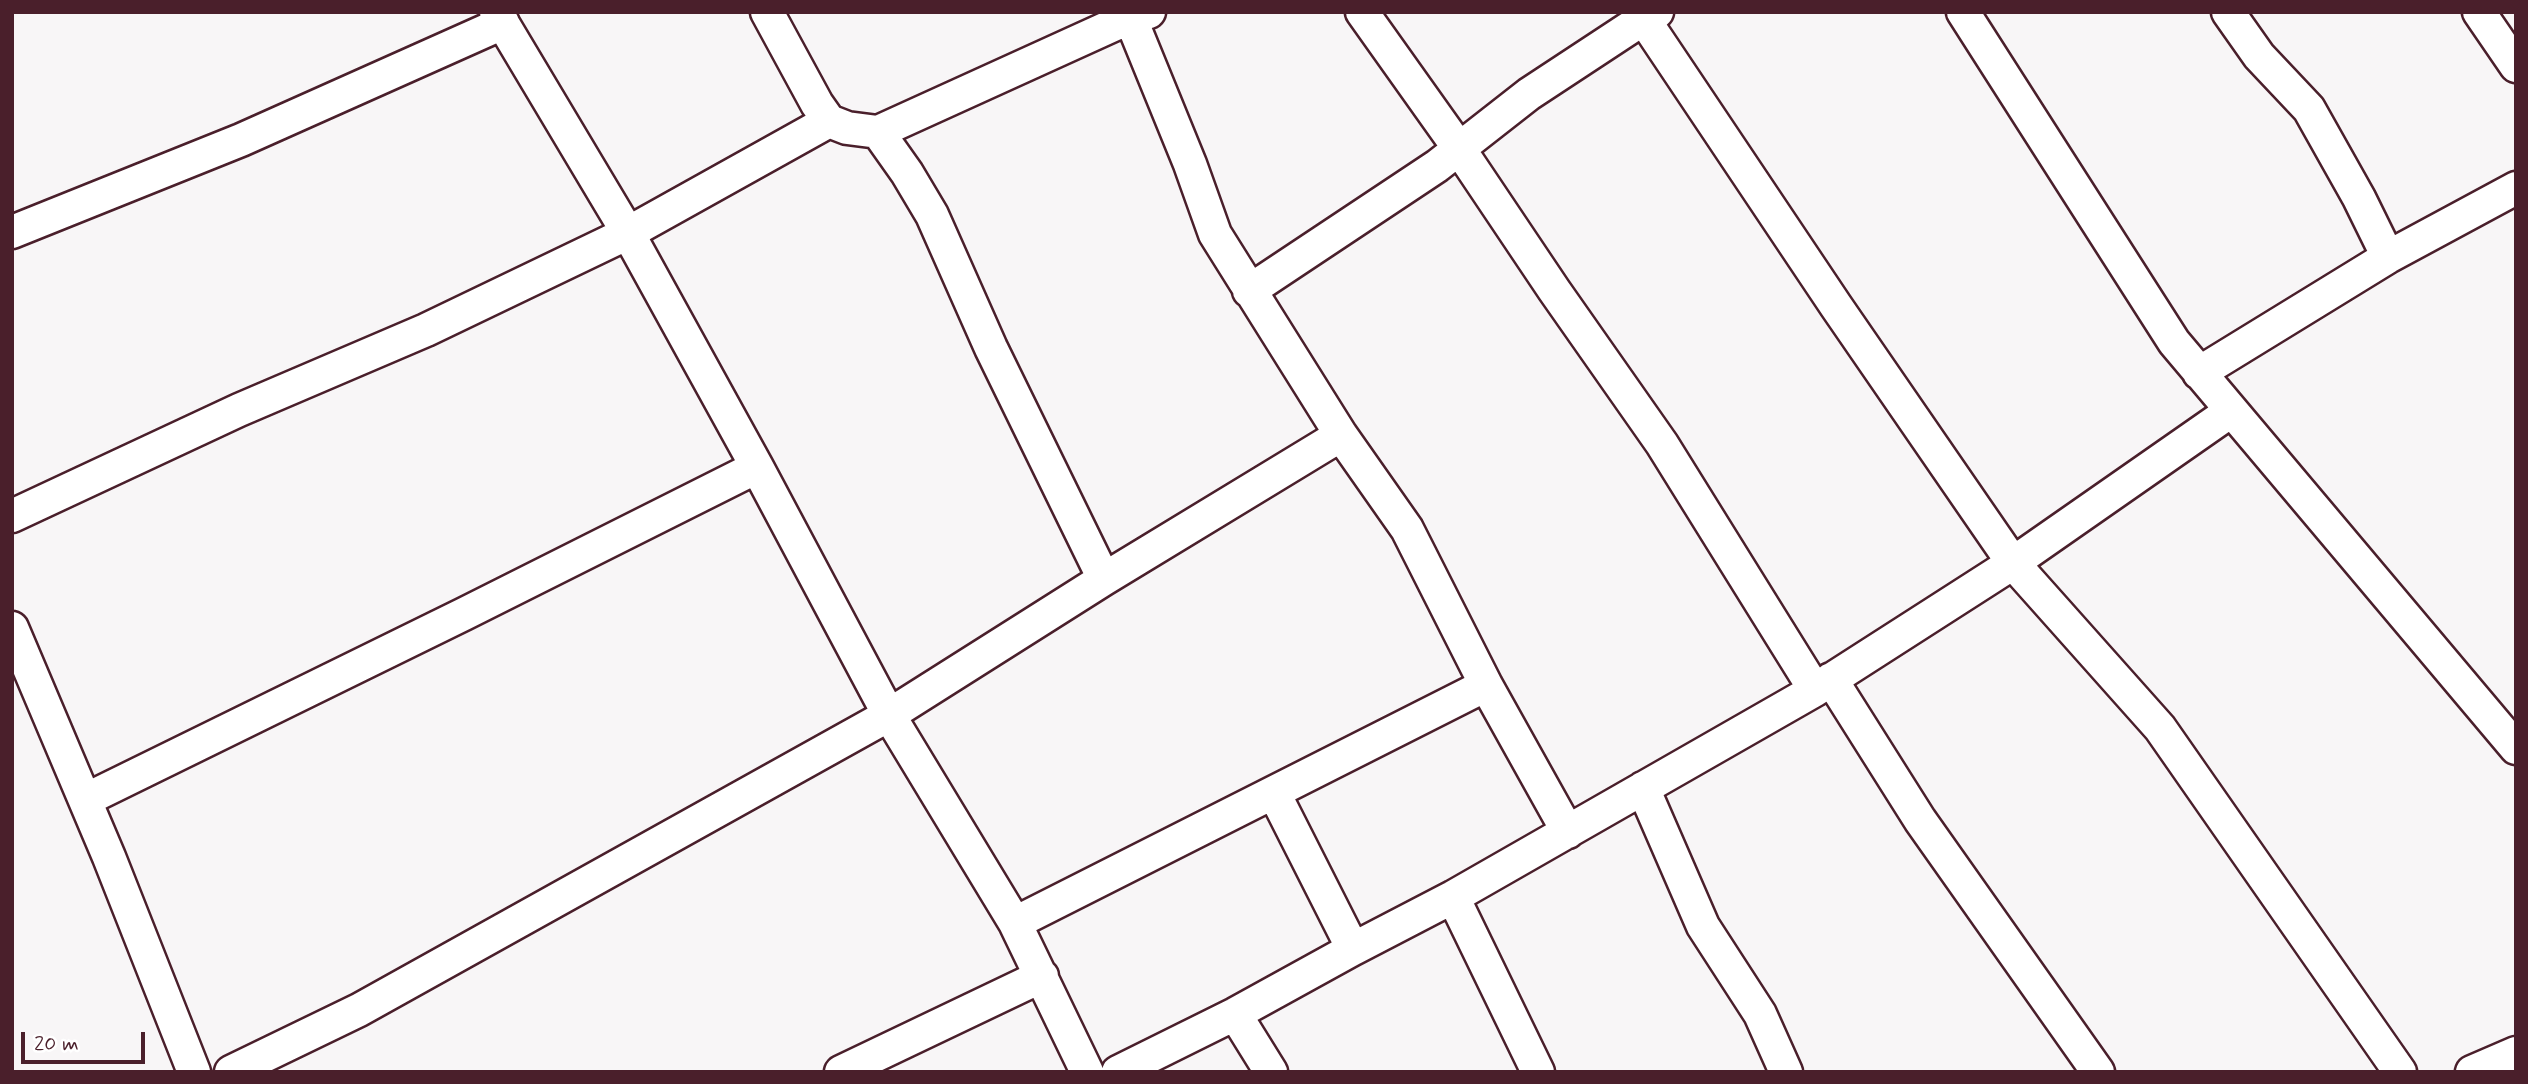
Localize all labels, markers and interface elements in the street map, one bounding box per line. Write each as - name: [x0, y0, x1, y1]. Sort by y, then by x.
- scale bar: [24, 1018, 149, 1062]
- text: 20 m: [34, 1030, 79, 1058]

